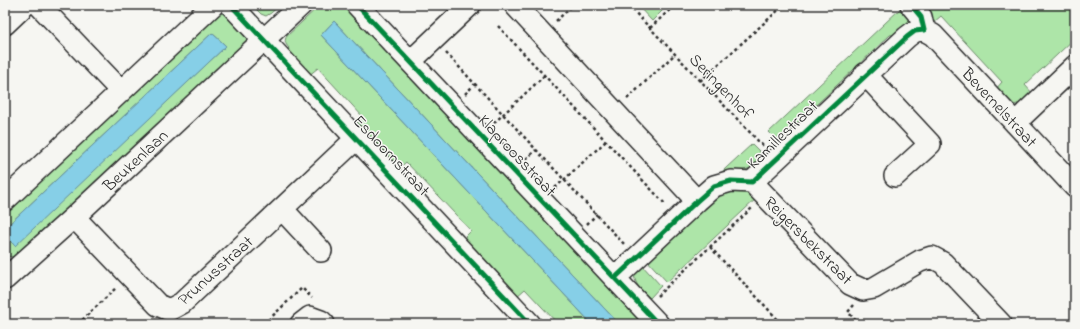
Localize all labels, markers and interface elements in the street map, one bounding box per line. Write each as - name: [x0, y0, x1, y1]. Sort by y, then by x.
- street label: Seringenhof: [681, 48, 759, 127]
- street label: Bevernelstraat: [954, 62, 1043, 154]
- street label: Kamillestraat: [742, 94, 825, 176]
- street label: Klaproosstraat: [472, 109, 562, 203]
- street label: Esdoornstraat: [346, 110, 436, 203]
- street label: Beukenlaan: [97, 124, 174, 199]
- street label: Reigersbekstraat: [756, 191, 858, 293]
- street label: Prunusstraat: [173, 230, 260, 312]

